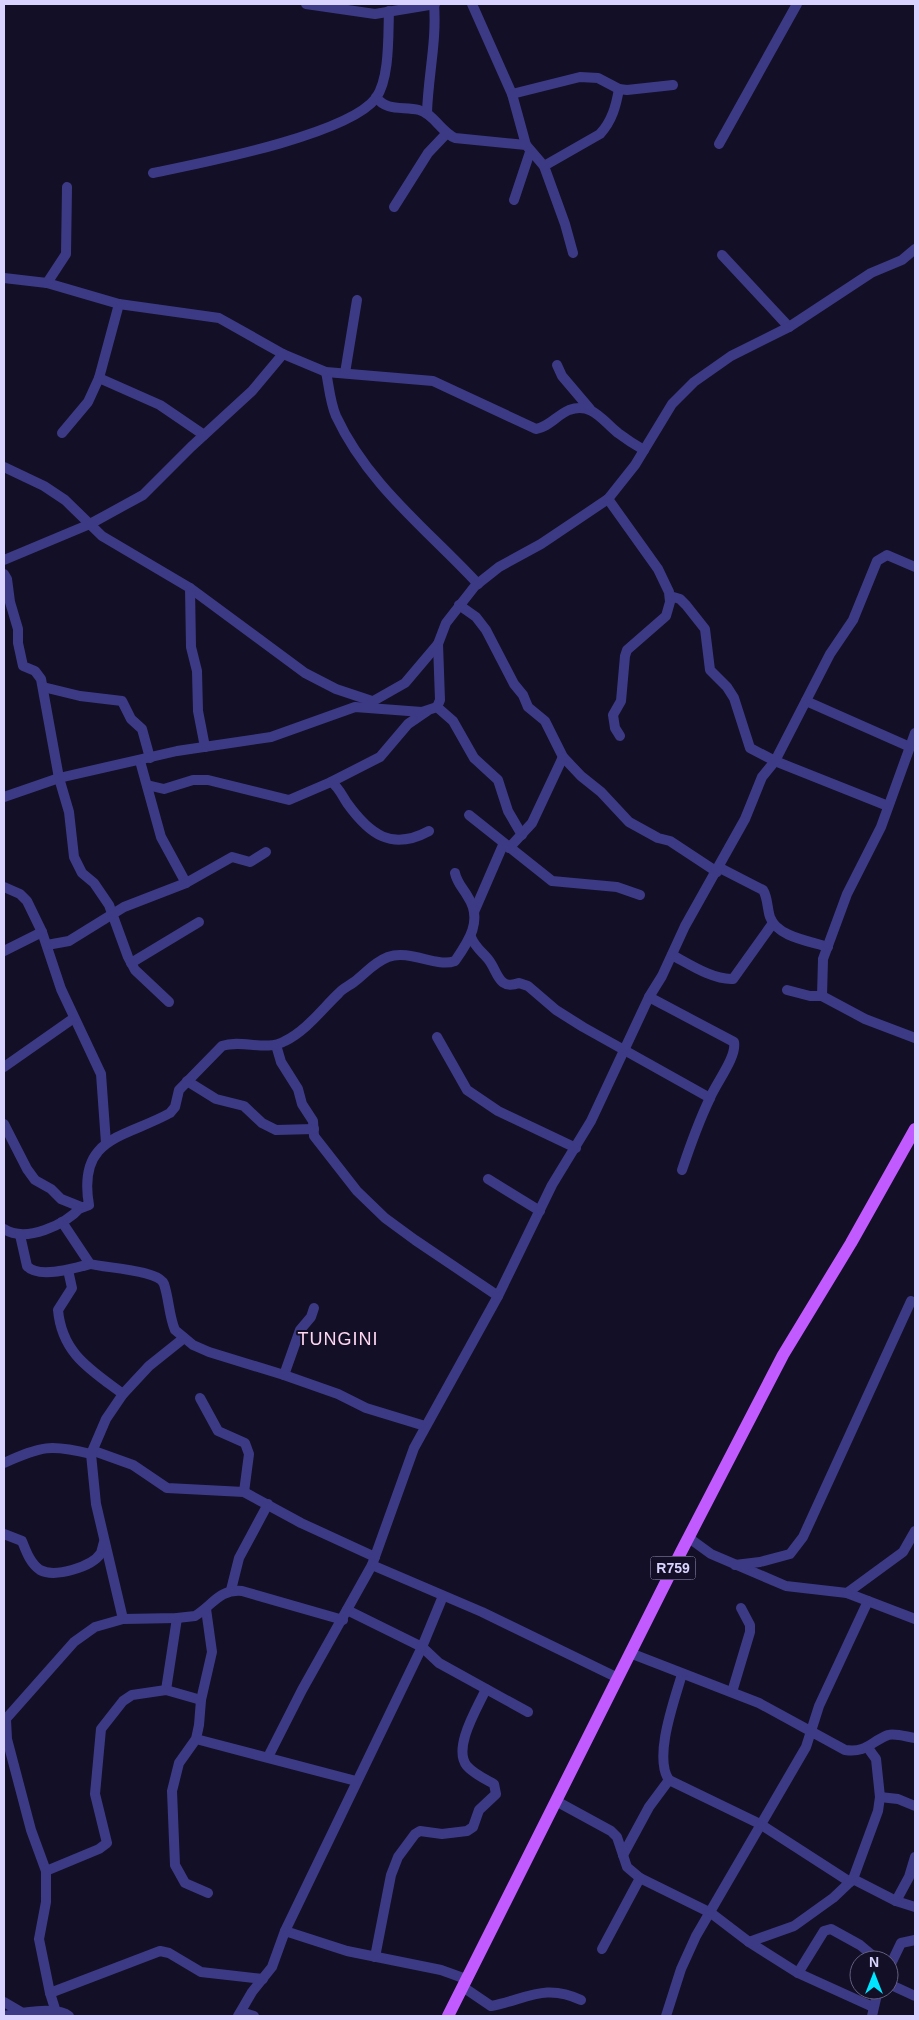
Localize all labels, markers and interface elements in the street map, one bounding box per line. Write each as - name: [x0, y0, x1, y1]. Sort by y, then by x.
- district label: TUNGINI: [298, 1329, 379, 1349]
- road number: R759: [650, 1556, 696, 1580]
- north arrow: [849, 1950, 899, 2000]
- text: N: [869, 1954, 879, 1970]

